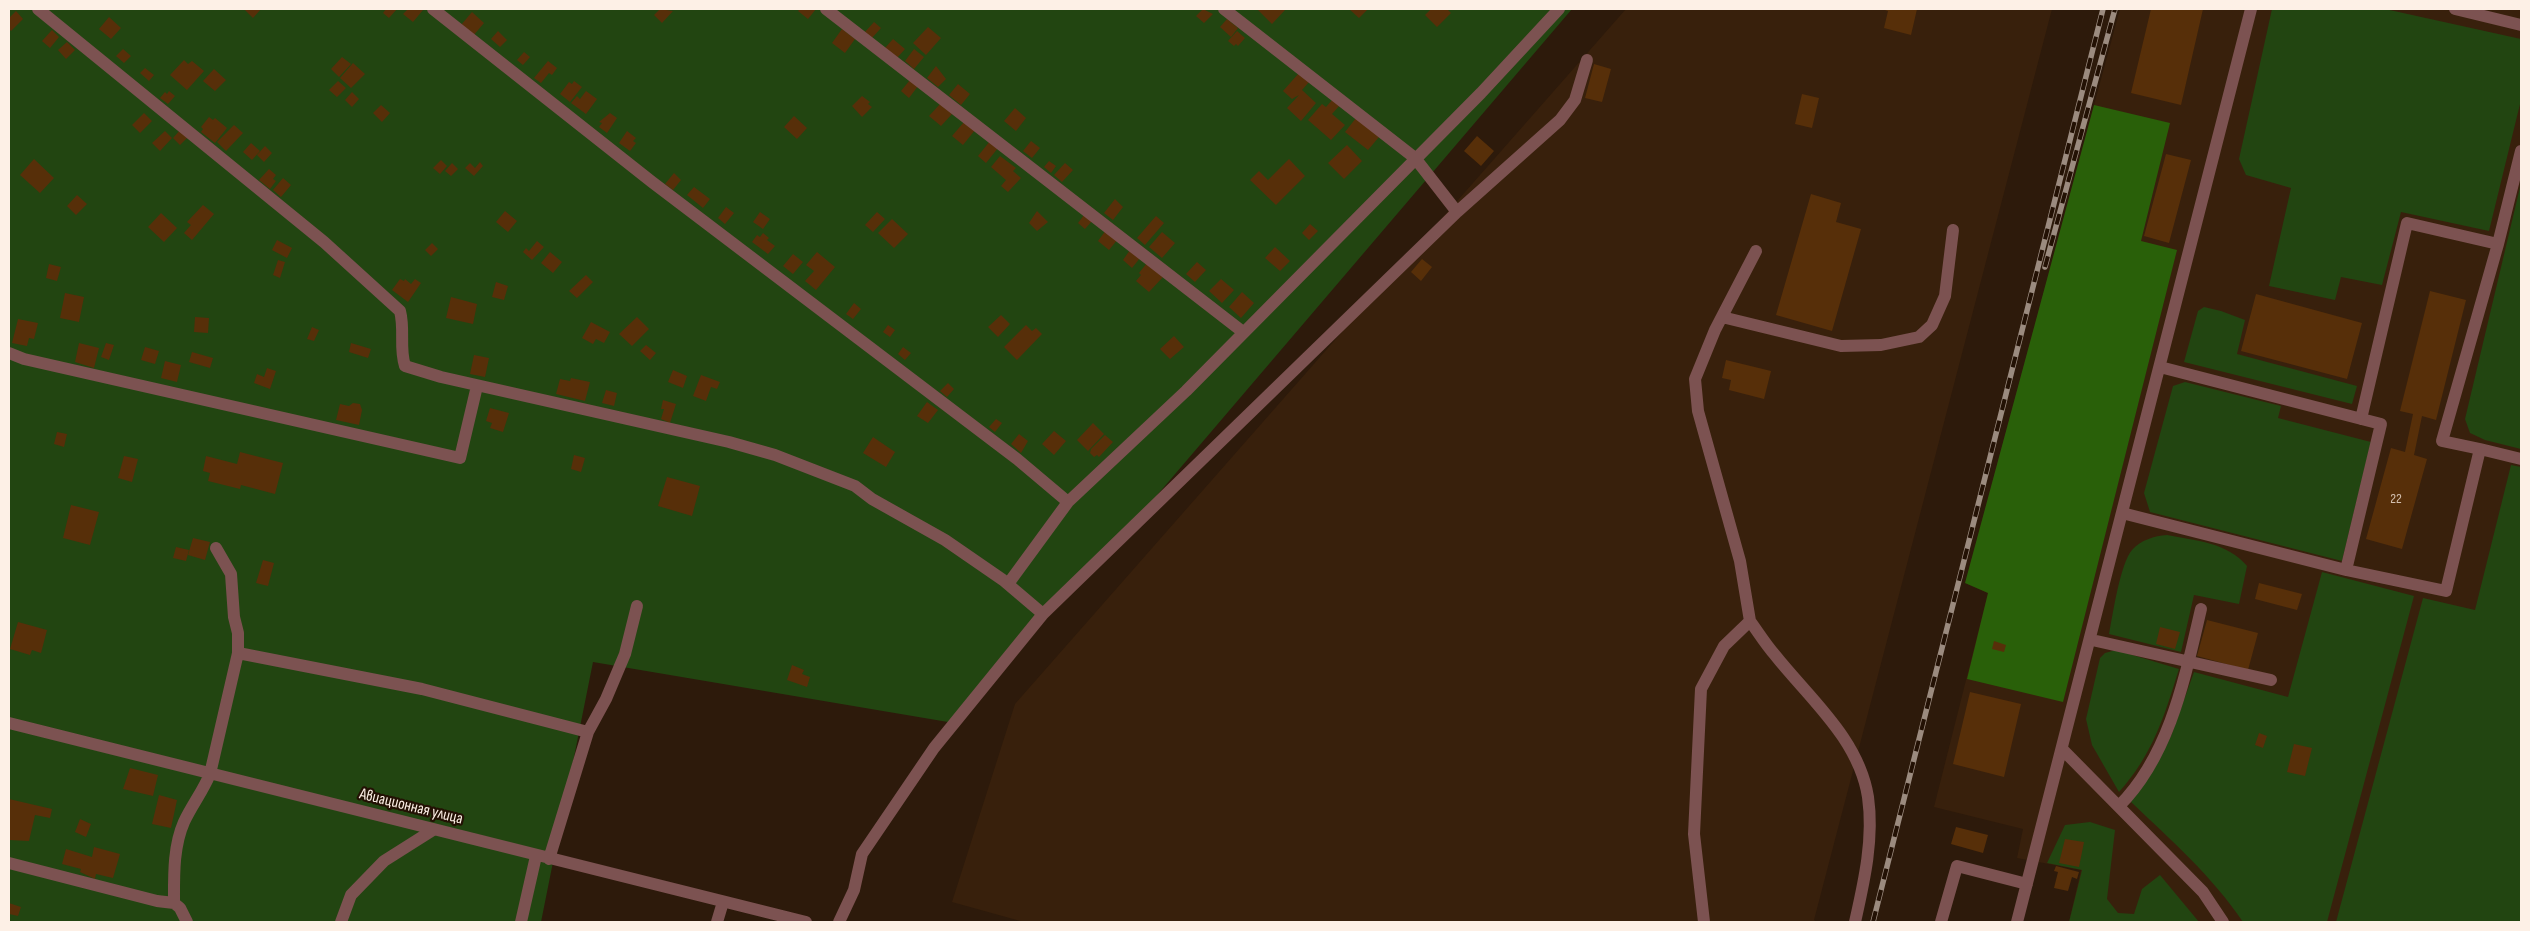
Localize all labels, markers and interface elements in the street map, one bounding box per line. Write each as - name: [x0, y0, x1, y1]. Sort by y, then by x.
- house number: 22: [2390, 491, 2402, 507]
- street label: Авиационная улица: [357, 785, 465, 829]

